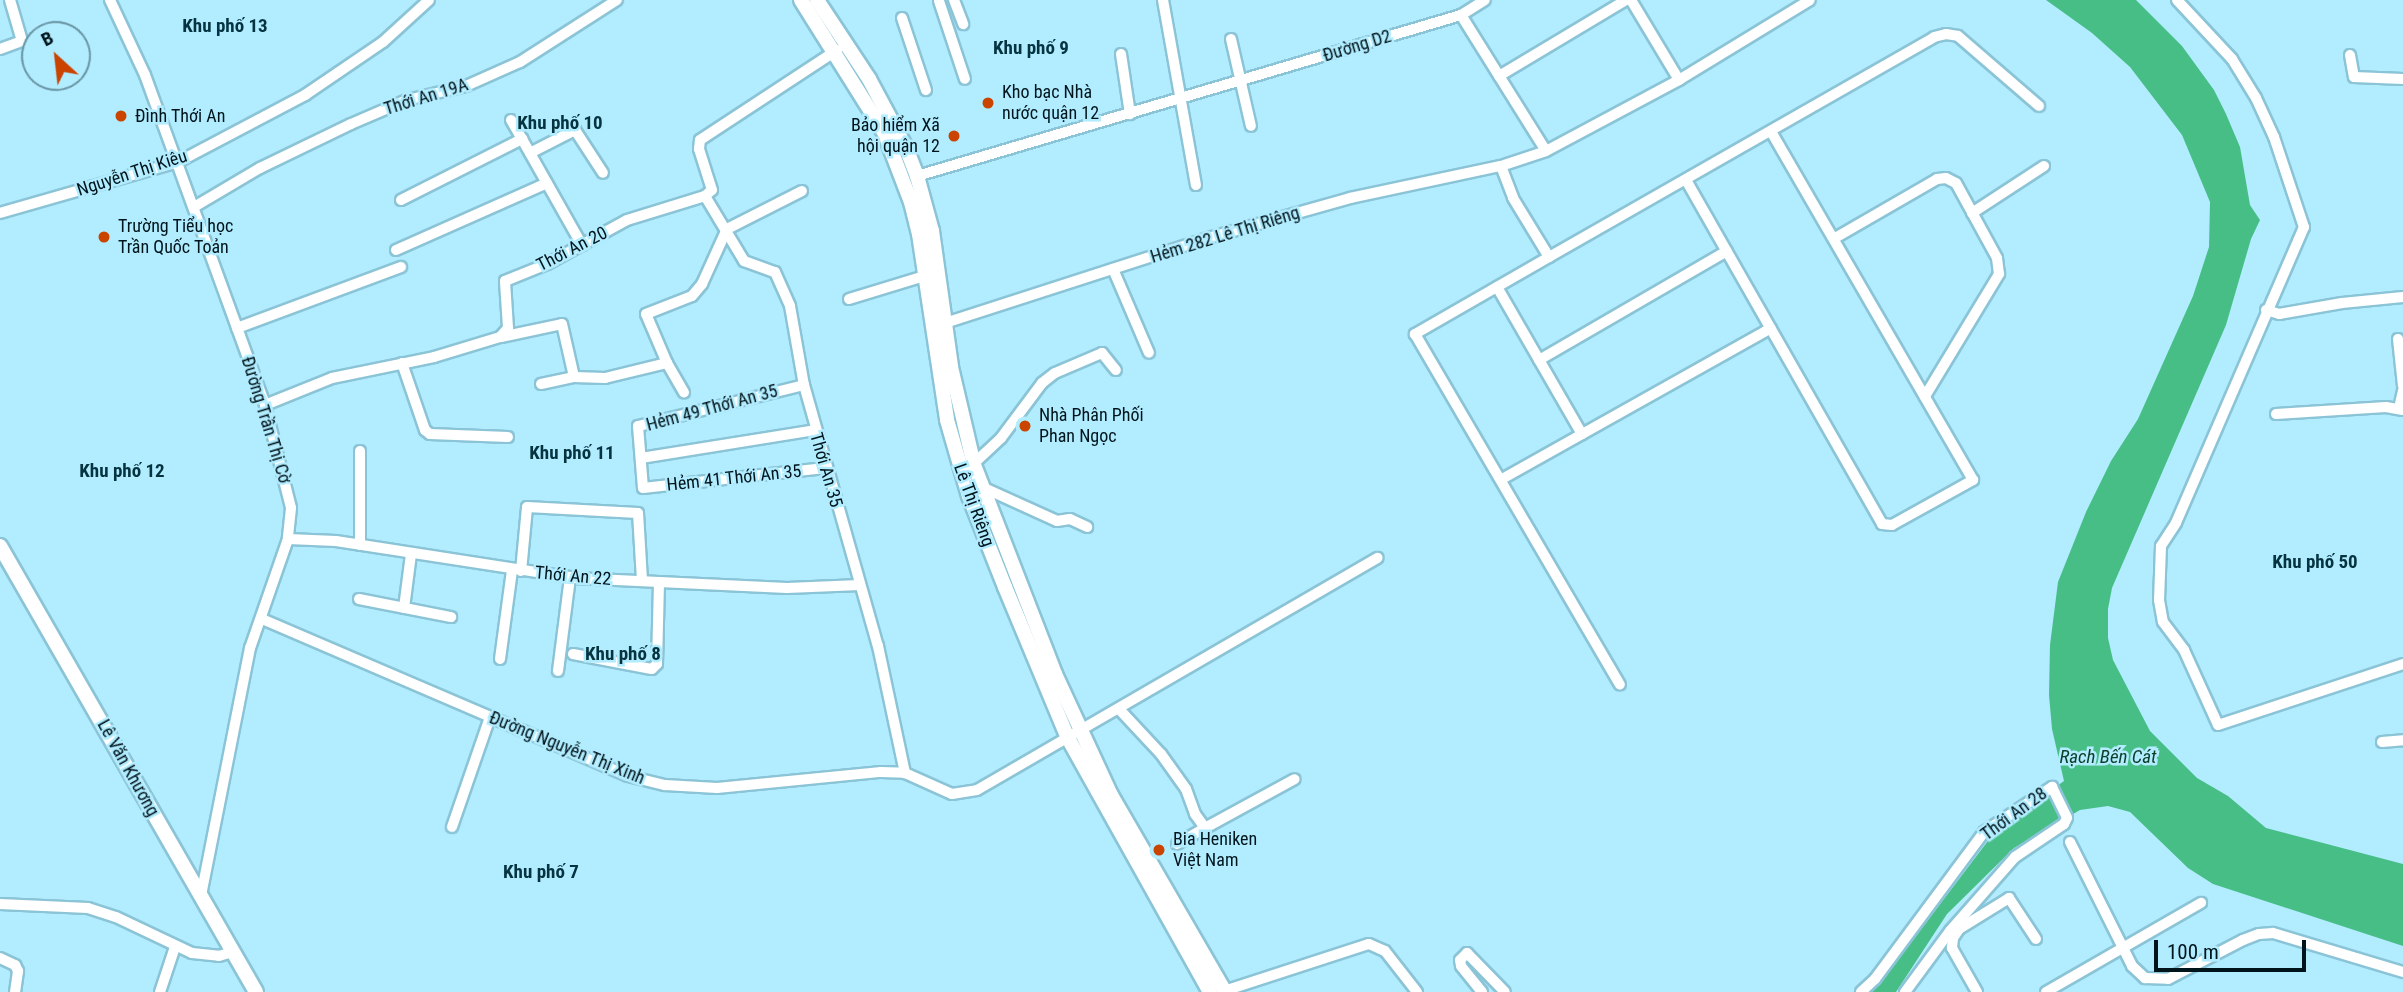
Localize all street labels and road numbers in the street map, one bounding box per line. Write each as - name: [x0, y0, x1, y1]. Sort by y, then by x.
- street label: Đường D2: [1320, 25, 1394, 67]
- street label: Thới An 19A: [381, 74, 471, 120]
- street label: Nguyễn Thị Kiêu: [74, 145, 190, 201]
- street label: Hẻm 282 Lê Thị Riêng: [1148, 202, 1302, 268]
- street label: Thới An 20: [533, 222, 611, 276]
- street label: Đường Trần Thị Cờ: [236, 354, 296, 486]
- street label: Hẻm 49 Thới An 35: [644, 380, 780, 436]
- street label: Thới An 35: [805, 430, 847, 510]
- street label: Hẻm 41 Thới An 35: [665, 460, 803, 496]
- street label: Lê Thị Riêng: [949, 460, 999, 550]
- street label: Thới An 22: [534, 562, 612, 590]
- street label: Đường Nguyễn Thị Xinh: [486, 707, 648, 789]
- street label: Lê Văn Khương: [93, 716, 163, 820]
- street label: Thới An 28: [1977, 783, 2051, 845]

